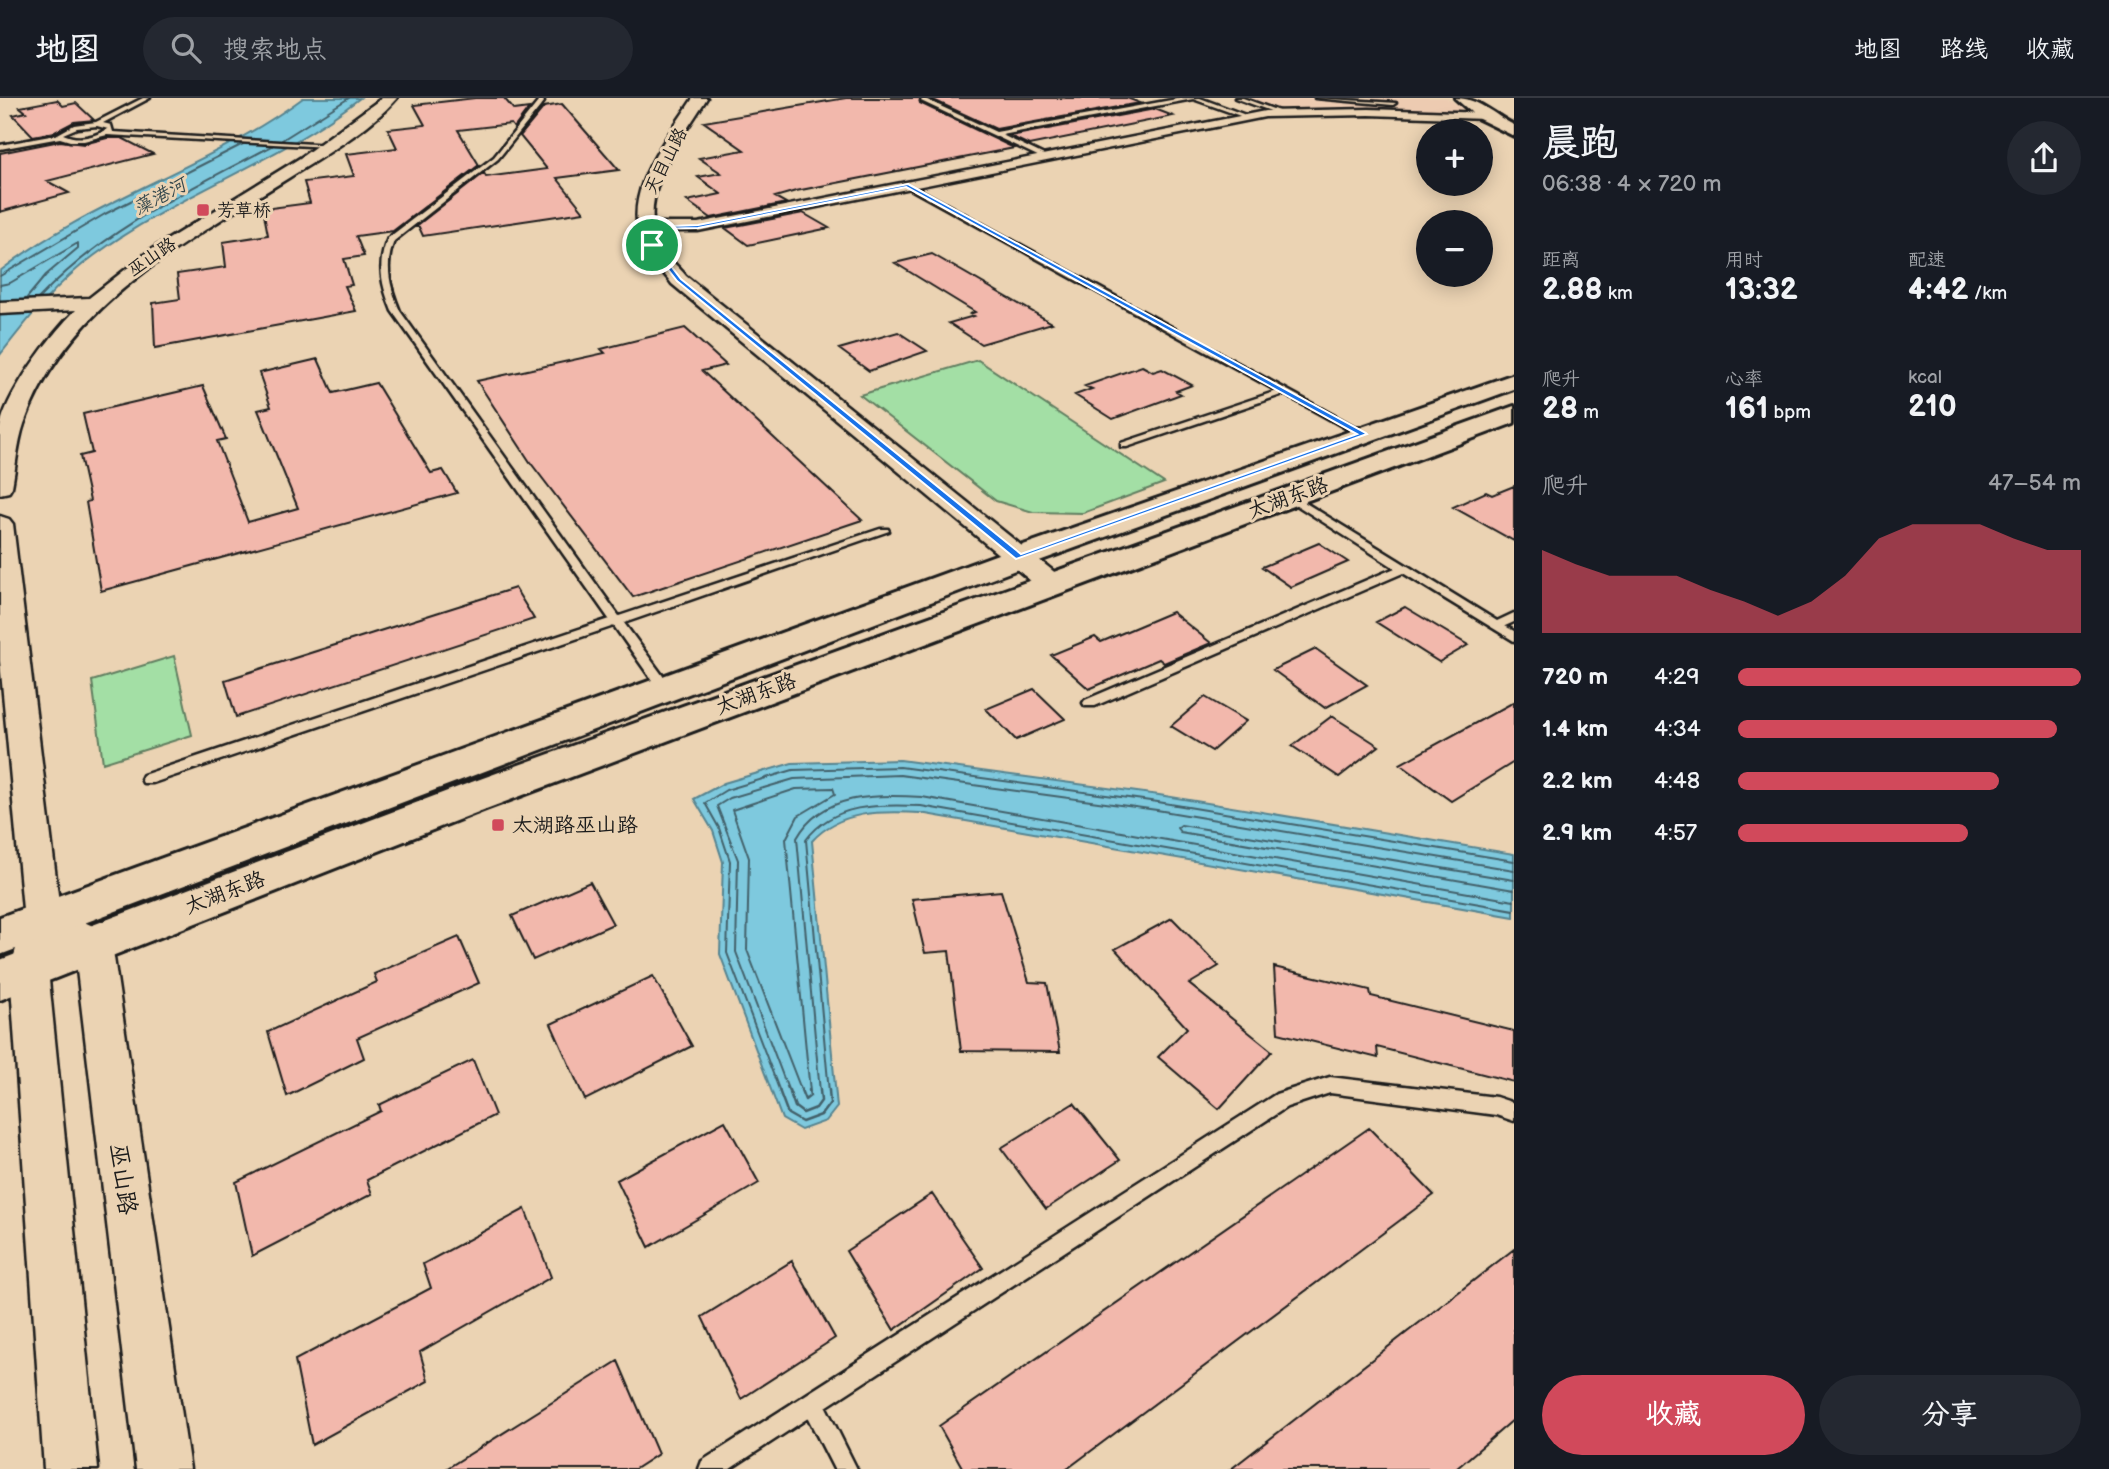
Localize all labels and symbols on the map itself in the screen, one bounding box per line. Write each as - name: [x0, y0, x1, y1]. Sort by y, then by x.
- street label: 天目山路: [640, 124, 692, 198]
- water label: 藻港河: [129, 172, 193, 221]
- place label: 芳草桥: [217, 200, 271, 221]
- marker: 芳草桥: [195, 202, 211, 218]
- pin: [622, 215, 682, 275]
- street label: 巫山路: [124, 233, 180, 281]
- street label: 太湖东路: [1244, 472, 1332, 524]
- street label: 太湖东路: [712, 668, 800, 720]
- place label: 太湖路巫山路: [512, 813, 638, 838]
- marker: 太湖路巫山路: [490, 817, 506, 833]
- street label: 太湖东路: [181, 866, 269, 920]
- street label: 巫山路: [104, 1141, 142, 1217]

